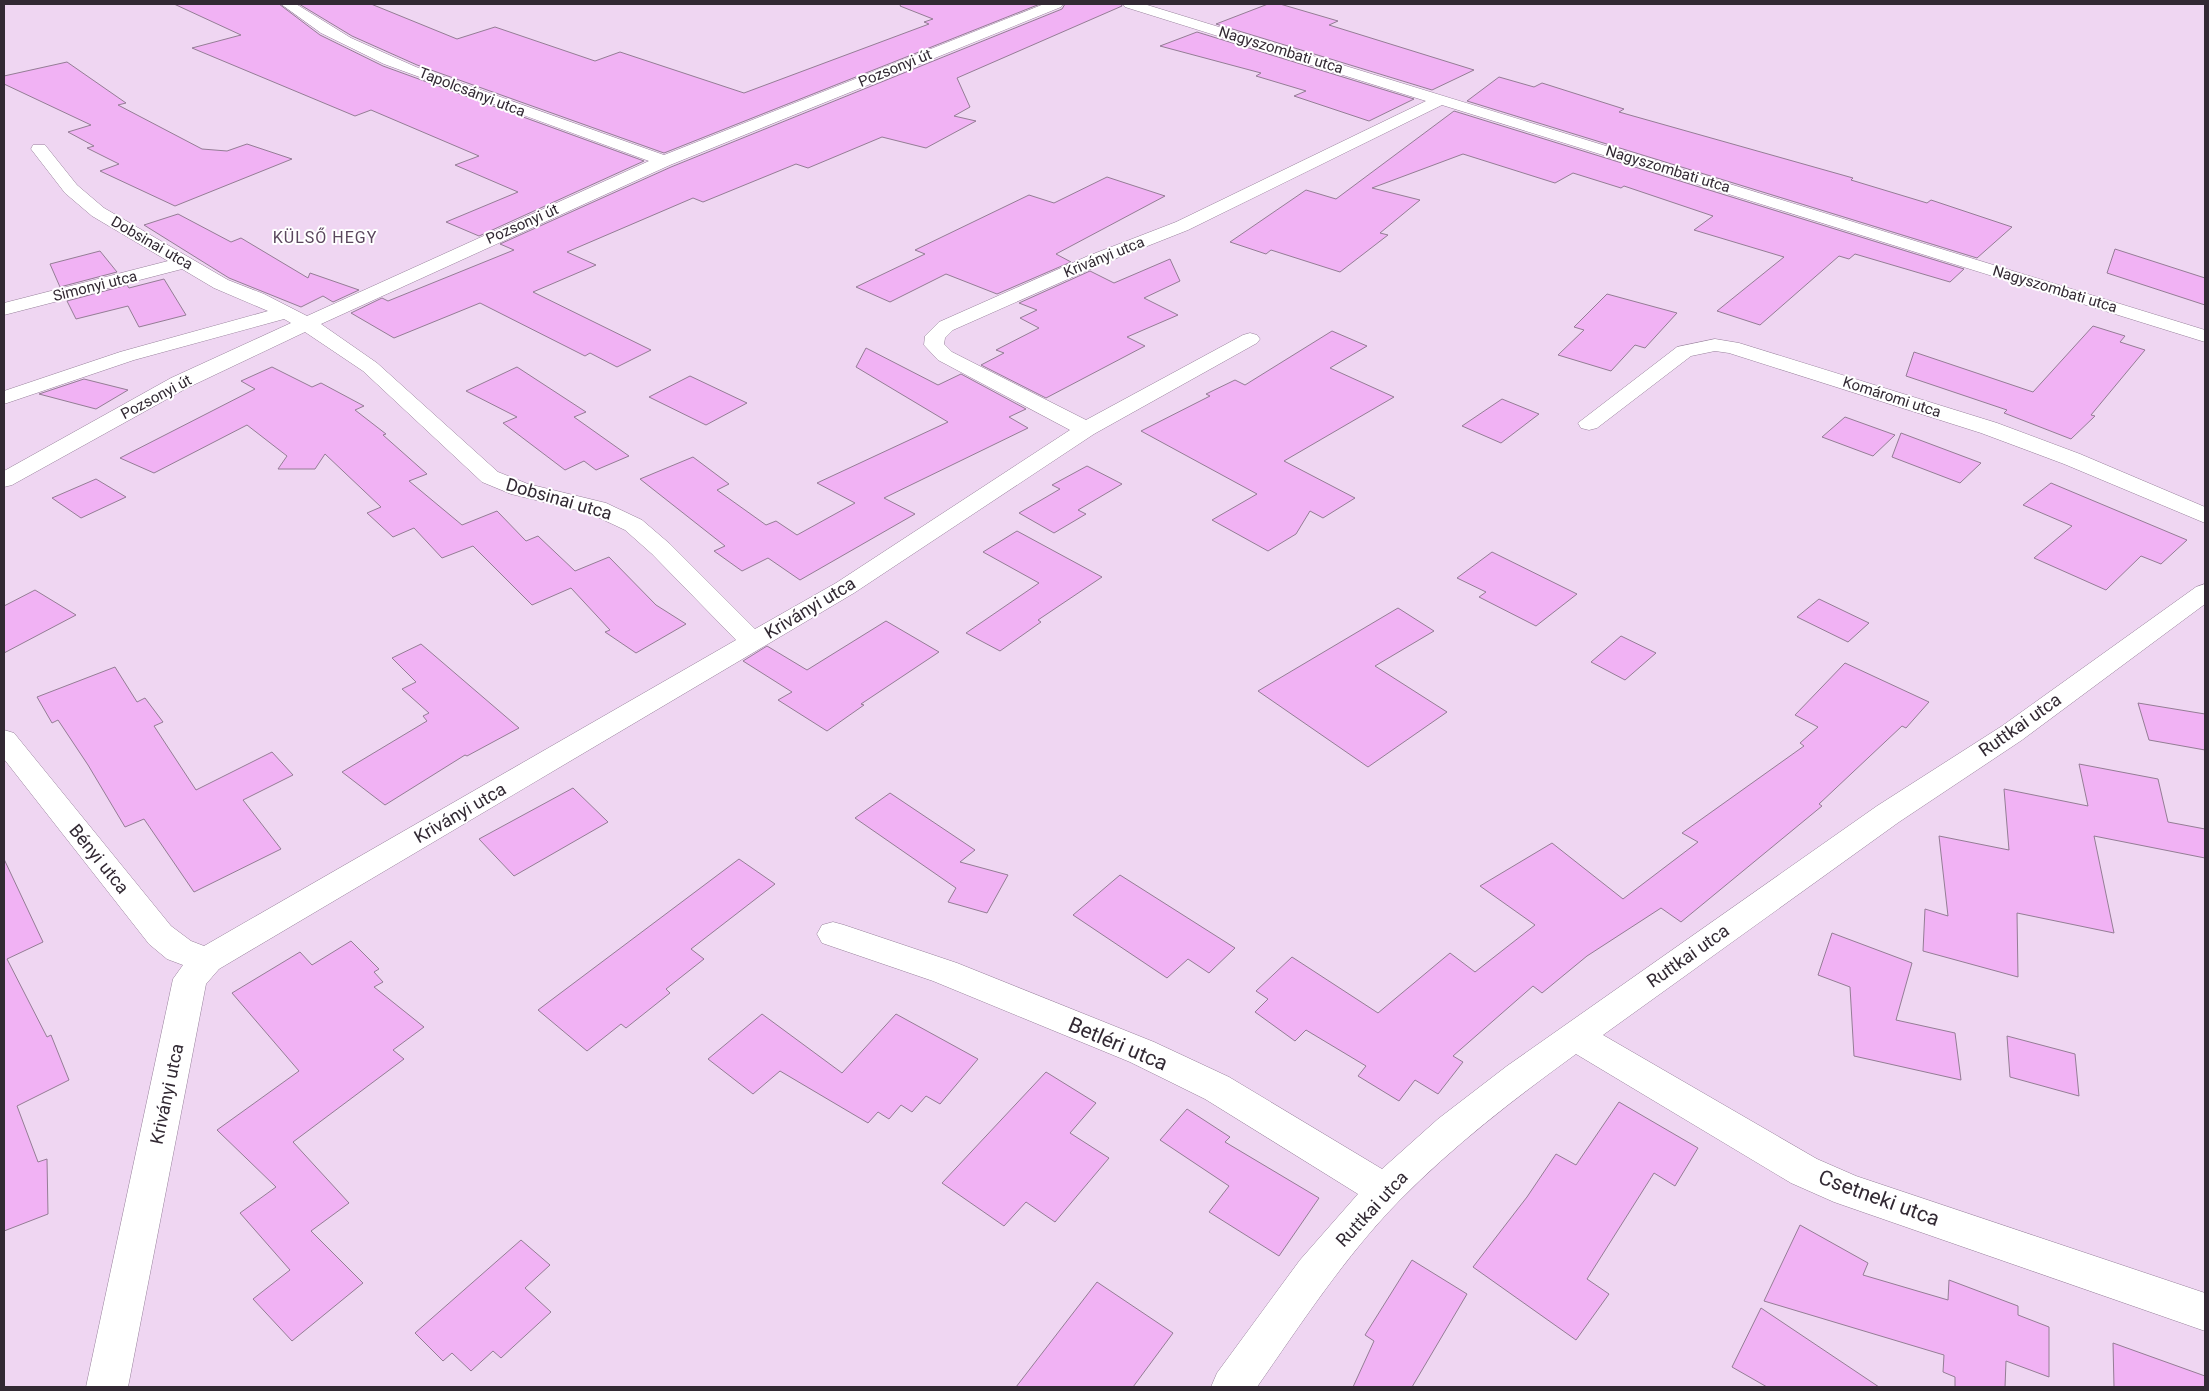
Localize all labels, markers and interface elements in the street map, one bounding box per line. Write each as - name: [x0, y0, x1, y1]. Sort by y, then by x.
- street label: Nagyszombati utca: [1217, 23, 1345, 77]
- street label: Pozsonyi út: [856, 45, 934, 91]
- street label: Tapolcsányi utca: [416, 63, 528, 121]
- street label: Nagyszombati utca: [1604, 142, 1732, 196]
- street label: Pozsonyi út: [483, 200, 561, 248]
- street label: Dobsinai utca: [108, 212, 196, 274]
- district label: KÜLSŐ HEGY: [273, 227, 377, 247]
- street label: Kriványi utca: [1061, 233, 1147, 281]
- street label: Nagyszombati utca: [1991, 262, 2119, 316]
- street label: Simonyi utca: [51, 267, 139, 305]
- street label: Pozsonyi út: [118, 371, 195, 423]
- street label: Komáromi utca: [1841, 373, 1943, 421]
- street label: Dobsinai utca: [504, 473, 615, 524]
- street label: Kriványi utca: [760, 572, 859, 643]
- street label: Ruttkai utca: [1975, 689, 2065, 761]
- street label: Kriványi utca: [410, 778, 509, 847]
- street label: Bényi utca: [65, 820, 134, 898]
- street label: Ruttkai utca: [1643, 920, 1733, 992]
- street label: Betléri utca: [1065, 1012, 1171, 1076]
- street label: Kriványi utca: [146, 1042, 187, 1146]
- street label: Csetneki utca: [1815, 1165, 1943, 1231]
- street label: Ruttkai utca: [1331, 1167, 1412, 1251]

